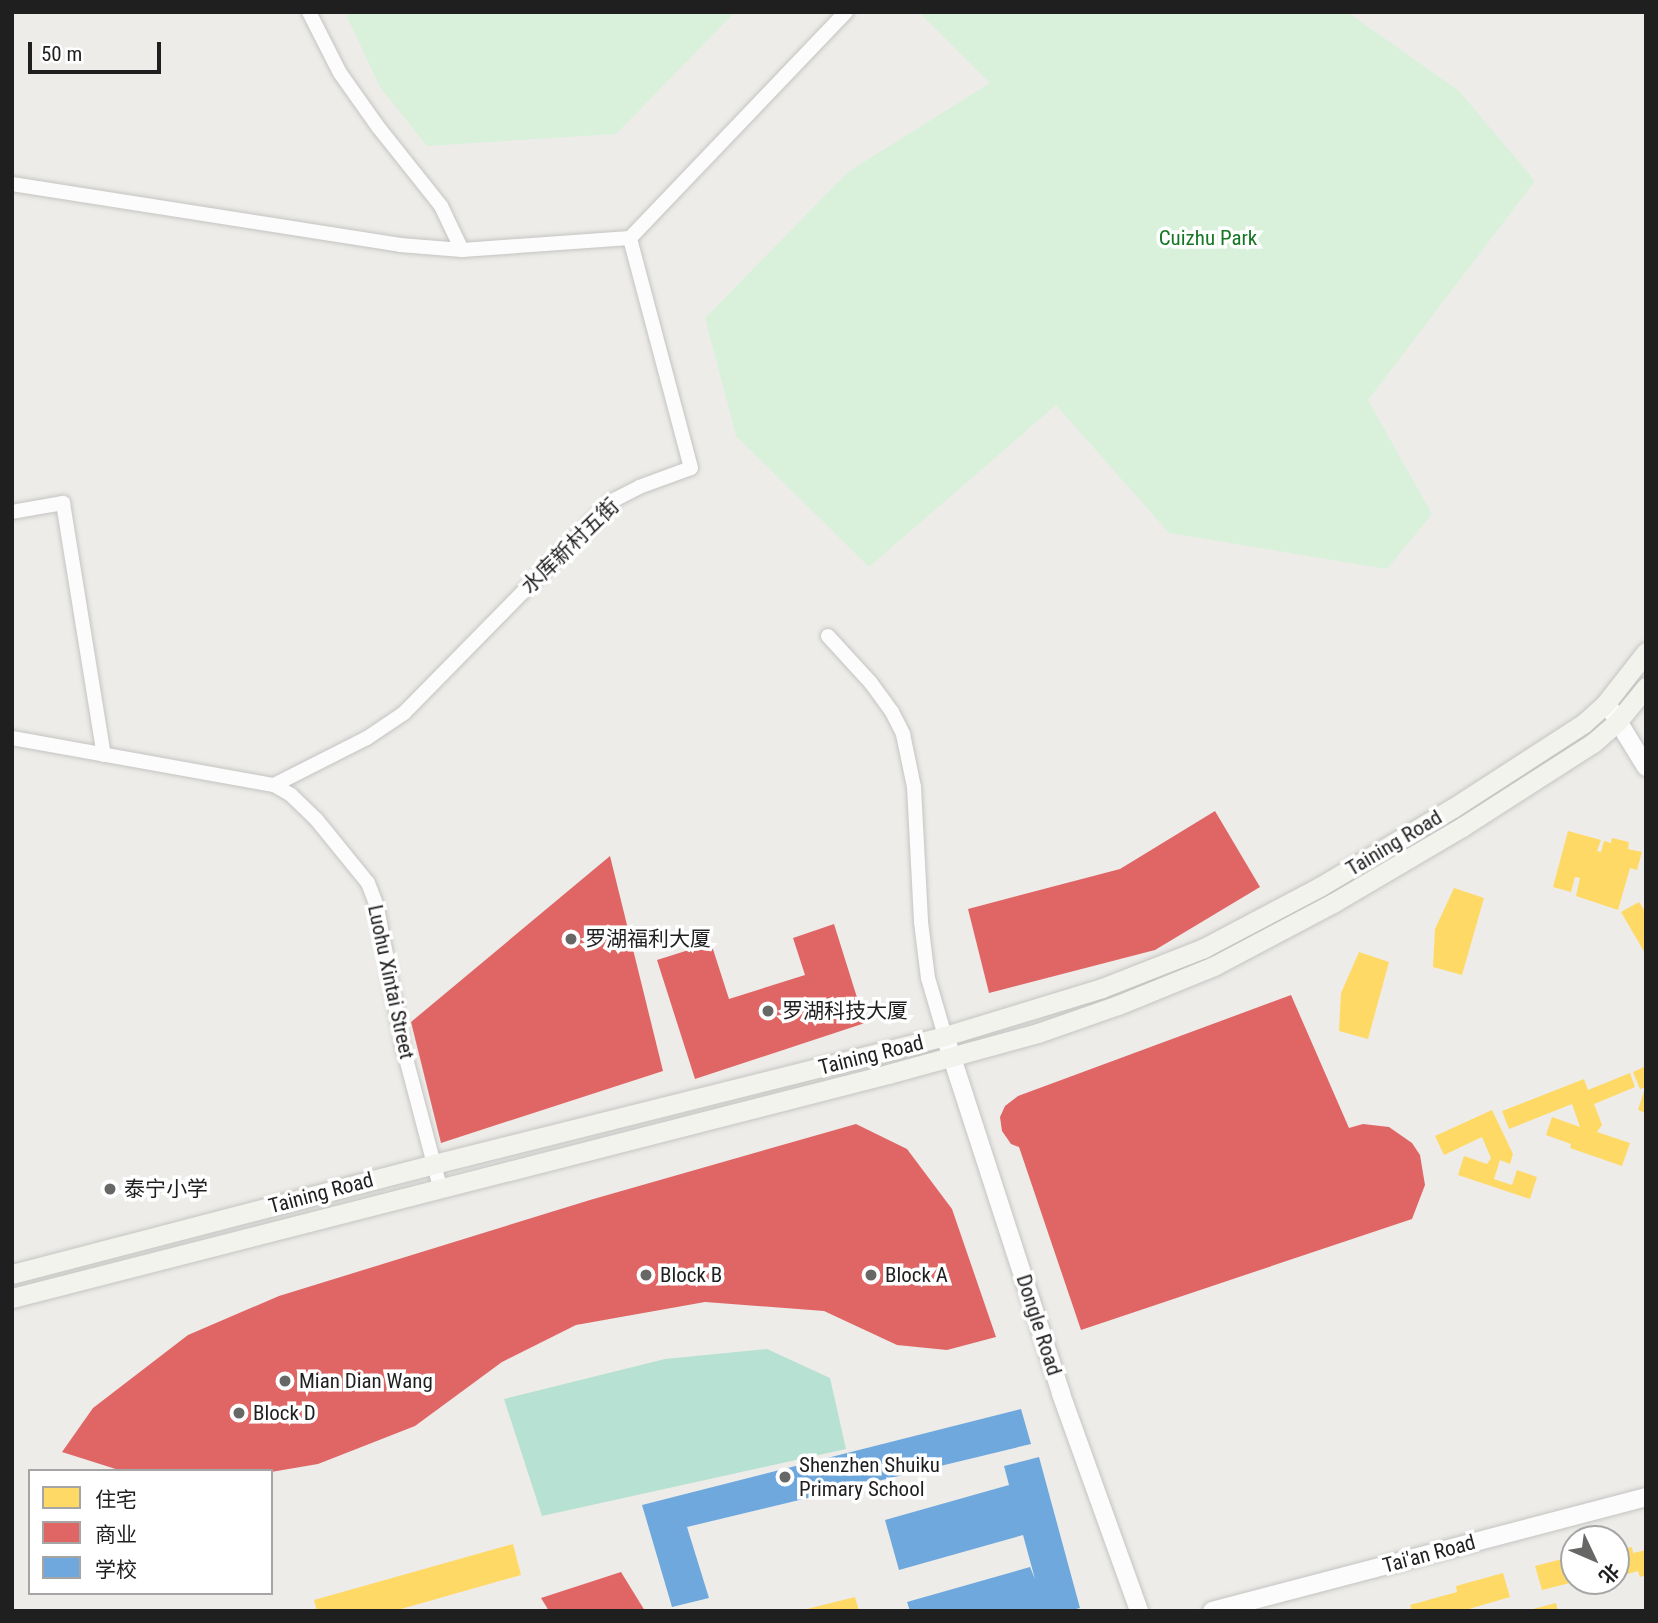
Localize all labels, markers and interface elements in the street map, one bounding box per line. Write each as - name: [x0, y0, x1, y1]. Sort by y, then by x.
- scale bar: [32, 28, 164, 72]
- text: 50 m: [41, 42, 82, 66]
- park label: Cuizhu Park: [1159, 225, 1257, 251]
- street label: 水库新村五街: [516, 493, 624, 599]
- street label: Taining Road: [1342, 805, 1446, 881]
- street label: Luohu Xintai Street: [362, 903, 420, 1061]
- place label: 罗湖福利大厦: [585, 926, 711, 952]
- marker: 罗湖福利大厦: [563, 931, 579, 947]
- place label: 罗湖科技大厦: [782, 998, 908, 1024]
- marker: 罗湖科技大厦: [760, 1003, 776, 1019]
- street label: Taining Road: [816, 1030, 926, 1080]
- street label: Taining Road: [266, 1167, 376, 1219]
- place label: 泰宁小学: [124, 1176, 208, 1202]
- marker: 泰宁小学: [102, 1181, 118, 1197]
- place label: Block B: [660, 1262, 722, 1288]
- place label: Block A: [885, 1262, 948, 1288]
- marker: Block B: [638, 1267, 654, 1283]
- marker: Block A: [863, 1267, 879, 1283]
- street label: Dongle Road: [1011, 1271, 1067, 1379]
- place label: Mian Dian Wang: [299, 1368, 433, 1394]
- marker: Mian Dian Wang: [277, 1373, 293, 1389]
- place label: Block D: [253, 1400, 316, 1426]
- marker: Block D: [231, 1405, 247, 1421]
- place label: Shenzhen Shuiku Primary School: [799, 1452, 940, 1502]
- legend: [28, 1469, 273, 1595]
- marker: Shenzhen Shuiku Primary School: [777, 1469, 793, 1485]
- text: 住宅: [95, 1488, 137, 1512]
- text: 商业: [95, 1523, 137, 1547]
- north arrow: [1560, 1525, 1630, 1595]
- street label: Tai'an Road: [1380, 1530, 1478, 1578]
- text: 学校: [95, 1558, 137, 1582]
- text: 北: [1594, 1559, 1624, 1588]

